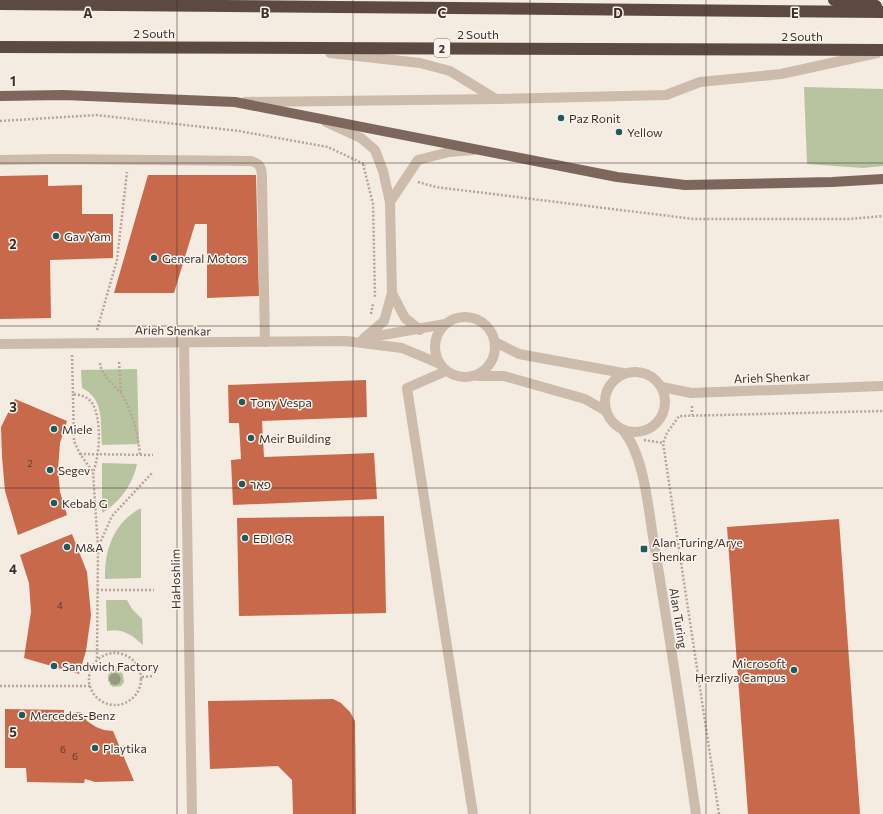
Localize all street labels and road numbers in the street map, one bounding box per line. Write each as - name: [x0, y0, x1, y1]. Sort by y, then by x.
- street label: 2 South: [133, 26, 175, 40]
- street label: 2 South: [457, 27, 499, 41]
- street label: 2 South: [781, 29, 823, 43]
- road number: 2: [434, 39, 450, 57]
- street label: Arieh Shenkar: [135, 322, 211, 338]
- street label: Arieh Shenkar: [734, 369, 811, 385]
- street label: HaHoshlim: [167, 549, 183, 609]
- street label: Alan Turing: [667, 587, 691, 650]

